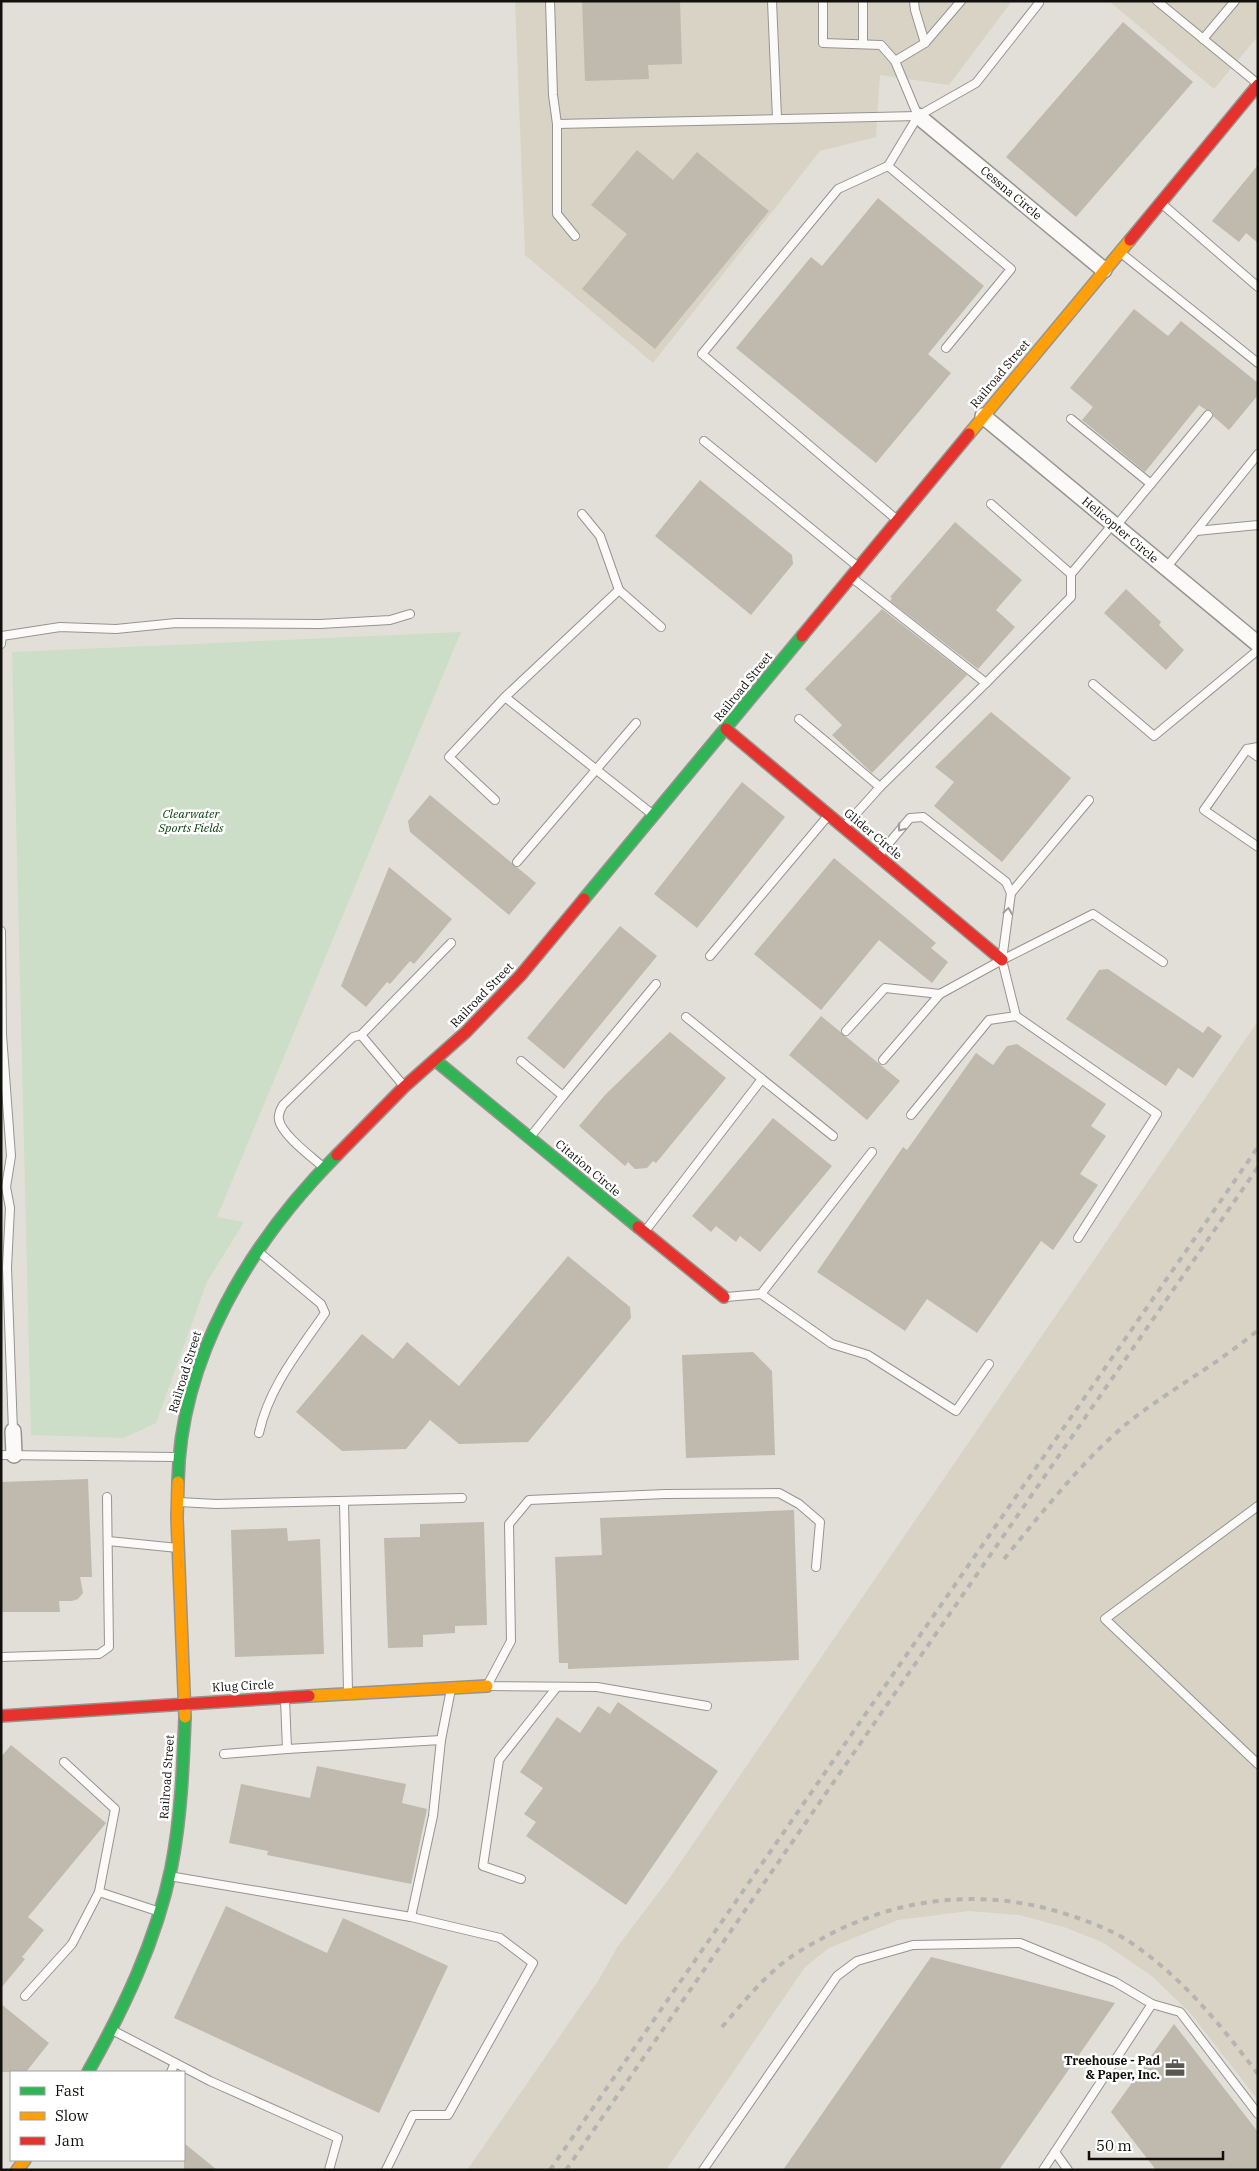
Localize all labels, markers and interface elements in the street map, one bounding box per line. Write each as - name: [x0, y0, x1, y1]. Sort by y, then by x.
- street label: Cessna Circle: [977, 162, 1045, 223]
- street label: Railroad Street: [967, 336, 1033, 411]
- street label: Helicopter Circle: [1079, 493, 1162, 566]
- street label: Railroad Street: [710, 649, 775, 724]
- street label: Glider Circle: [841, 805, 905, 862]
- park label: Clearwater Sports Fields: [158, 806, 224, 835]
- one-way arrow: [899, 822, 907, 831]
- one-way arrow: [1003, 907, 1013, 916]
- street label: Railroad Street: [447, 959, 516, 1030]
- street label: Citation Circle: [553, 1136, 624, 1199]
- street label: Railroad Street: [165, 1329, 204, 1414]
- street label: Klug Circle: [212, 1676, 274, 1695]
- street label: Railroad Street: [156, 1734, 177, 1820]
- place label: Treehouse - Pad & Paper, Inc.: [1064, 2053, 1160, 2082]
- office icon: Treehouse - Pad & Paper, Inc.: [1164, 2057, 1186, 2079]
- legend: [10, 2071, 185, 2161]
- text: Fast: [55, 2081, 85, 2100]
- text: Slow: [55, 2106, 89, 2125]
- scale bar: [1089, 2128, 1223, 2160]
- text: Jam: [55, 2131, 84, 2150]
- text: 50 m: [1096, 2136, 1132, 2155]

